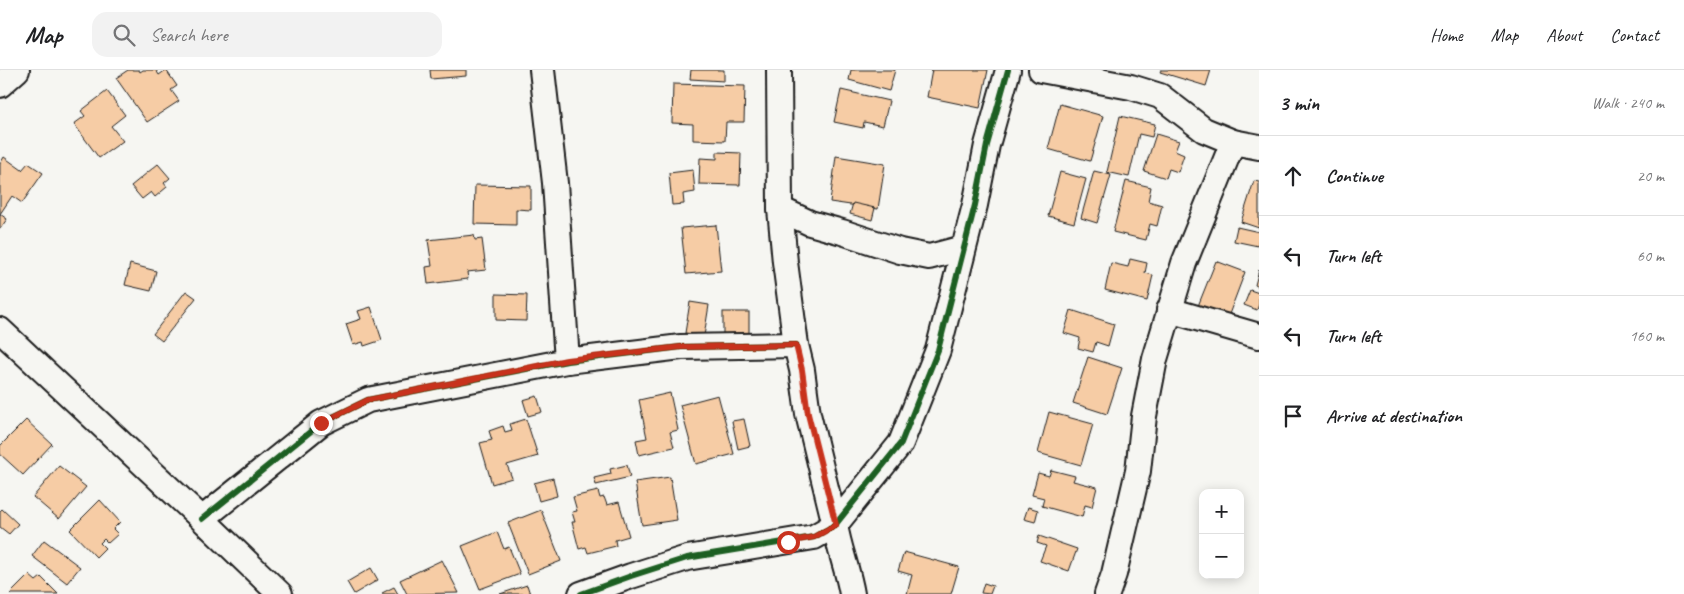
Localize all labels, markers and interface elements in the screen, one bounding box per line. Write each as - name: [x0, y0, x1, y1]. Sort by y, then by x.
- search box: [92, 12, 442, 57]
- text: Map: [25, 20, 62, 50]
- icon: search: [110, 21, 138, 49]
- text: Search here: [150, 23, 228, 47]
- text: Home: [1430, 24, 1463, 46]
- text: Map: [1491, 24, 1518, 46]
- text: About: [1546, 24, 1582, 46]
- text: Contact: [1610, 24, 1659, 46]
- text: 3 min: [1279, 90, 1319, 116]
- text: Walk · 240 m: [1592, 93, 1664, 113]
- icon: ahead: [1279, 162, 1307, 190]
- text: Continue: [1326, 164, 1383, 188]
- text: 20 m: [1637, 166, 1664, 186]
- icon: left: [1279, 242, 1307, 270]
- text: Turn left: [1326, 244, 1381, 268]
- text: 60 m: [1637, 246, 1664, 266]
- icon: left: [1279, 322, 1307, 350]
- text: Turn left: [1326, 324, 1381, 348]
- text: 160 m: [1630, 326, 1664, 346]
- icon: arrive: [1279, 402, 1307, 430]
- text: Arrive at destination: [1326, 404, 1462, 428]
- route end: [310, 412, 333, 435]
- map controls: [1199, 489, 1244, 579]
- button: +: [1199, 489, 1244, 534]
- route start: [777, 531, 800, 554]
- button: −: [1199, 534, 1244, 579]

